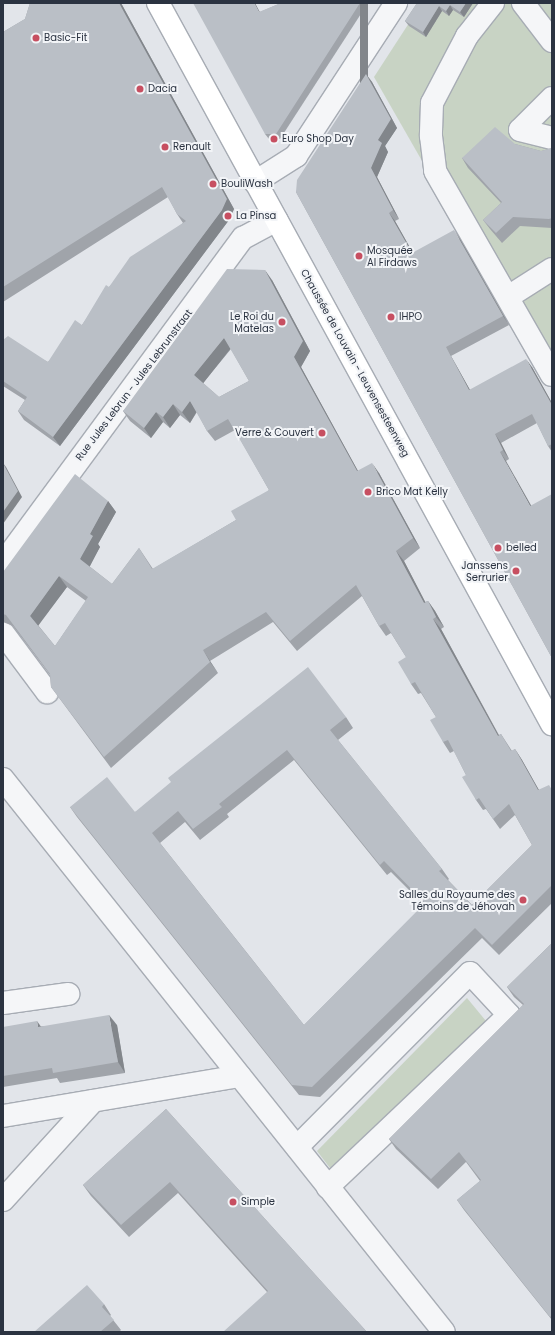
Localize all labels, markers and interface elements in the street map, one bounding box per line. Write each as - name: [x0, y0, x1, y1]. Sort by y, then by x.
- place label: Basic-Fit: [44, 32, 87, 44]
- marker: Basic-Fit: [31, 33, 41, 43]
- place label: Dacia: [148, 83, 177, 95]
- marker: Dacia: [135, 84, 145, 94]
- place label: Euro Shop Day: [282, 133, 354, 145]
- marker: Euro Shop Day: [269, 134, 279, 144]
- place label: Renault: [173, 141, 211, 153]
- marker: Renault: [160, 142, 170, 152]
- place label: BouliWash: [221, 178, 273, 190]
- marker: BouliWash: [208, 179, 218, 189]
- place label: La Pinsa: [236, 210, 276, 222]
- marker: La Pinsa: [223, 211, 233, 221]
- place label: Mosquée Al Firdaws: [367, 244, 417, 268]
- marker: Mosquée Al Firdaws: [354, 251, 364, 261]
- street label: Chaussée de Louvain - Leuvensesteenweg: [298, 267, 412, 459]
- street label: Rue Jules Lebrun - Jules Lebrunstraat: [73, 307, 195, 463]
- place label: Le Roi du Matelas: [230, 310, 274, 334]
- place label: IHPO: [399, 311, 422, 323]
- marker: IHPO: [386, 312, 396, 322]
- marker: Le Roi du Matelas: [277, 317, 287, 327]
- place label: Verre & Couvert: [235, 427, 314, 439]
- marker: Verre & Couvert: [317, 428, 327, 438]
- place label: Brico Mat Kelly: [376, 486, 448, 498]
- marker: Brico Mat Kelly: [363, 487, 373, 497]
- place label: belled: [506, 542, 537, 554]
- marker: belled: [493, 543, 503, 553]
- place label: Janssens Serrurier: [461, 559, 508, 582]
- marker: Janssens Serrurier: [511, 566, 521, 576]
- place label: Salles du Royaume des Témoins de Jéhovah: [399, 888, 515, 912]
- marker: Salles du Royaume des Témoins de Jéhovah: [518, 895, 528, 905]
- place label: Simple: [241, 1196, 275, 1208]
- marker: Simple: [228, 1197, 238, 1207]

